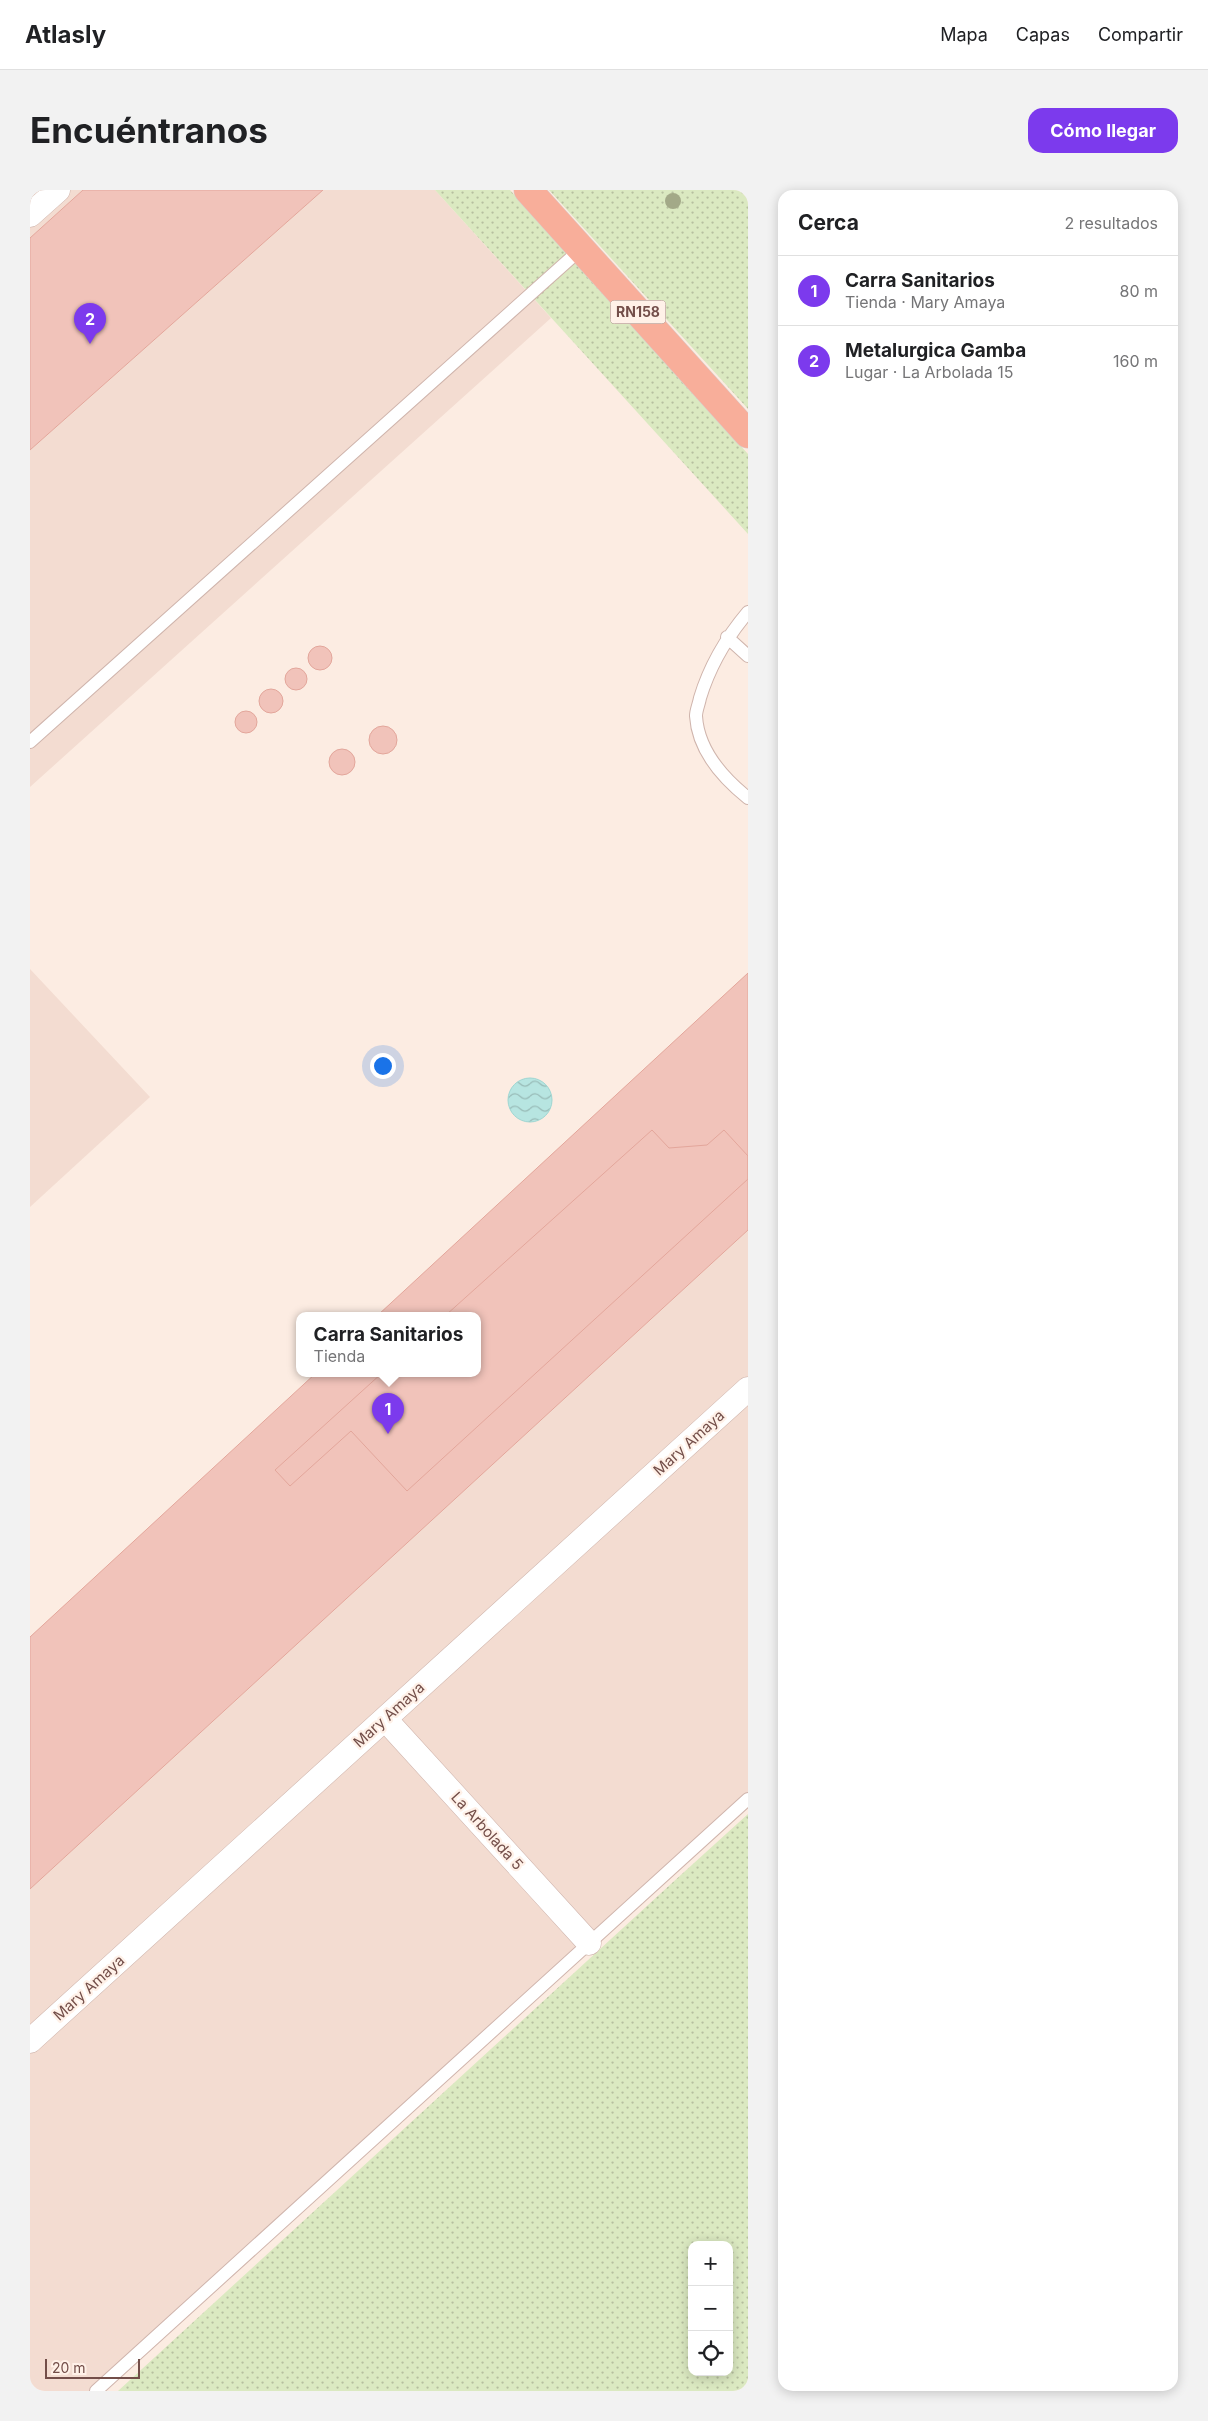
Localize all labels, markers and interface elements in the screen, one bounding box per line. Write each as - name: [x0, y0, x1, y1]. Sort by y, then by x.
- text: Atlasly: [25, 20, 106, 49]
- text: Mapa: [940, 24, 988, 45]
- text: Capas: [1016, 24, 1070, 45]
- text: Compartir: [1098, 24, 1183, 45]
- button: Cómo llegar: [1028, 108, 1178, 153]
- text: Encuéntranos: [30, 109, 268, 151]
- text: Cerca: [798, 210, 859, 235]
- text: 2 resultados: [1065, 213, 1158, 233]
- text: Carra Sanitarios: [845, 269, 995, 292]
- text: 1: [811, 281, 817, 301]
- text: 80 m: [1119, 281, 1158, 301]
- text: Tienda · Mary Amaya: [845, 292, 1005, 312]
- road number: RN158: [610, 300, 666, 324]
- pin: 2: [74, 303, 106, 344]
- text: Metalurgica Gamba: [845, 339, 1026, 362]
- text: 2: [809, 351, 819, 371]
- text: 160 m: [1113, 351, 1158, 371]
- text: Lugar · La Arbolada 15: [845, 362, 1014, 382]
- your location: [370, 1053, 396, 1079]
- popup: [296, 1312, 481, 1377]
- text: Carra Sanitarios: [314, 1323, 463, 1346]
- text: Tienda: [314, 1346, 365, 1366]
- pin: 1: [372, 1393, 404, 1434]
- street label: Mary Amaya: [649, 1406, 728, 1479]
- street label: Mary Amaya: [349, 1678, 428, 1751]
- street label: La Arbolada 5: [447, 1788, 527, 1874]
- street label: Mary Amaya: [49, 1951, 128, 2024]
- map controls: [688, 2241, 733, 2376]
- button: +: [688, 2241, 733, 2286]
- button: −: [688, 2286, 733, 2331]
- button: locate: [688, 2331, 733, 2376]
- scale bar: [45, 2356, 140, 2379]
- text: 20 m: [52, 2359, 86, 2376]

